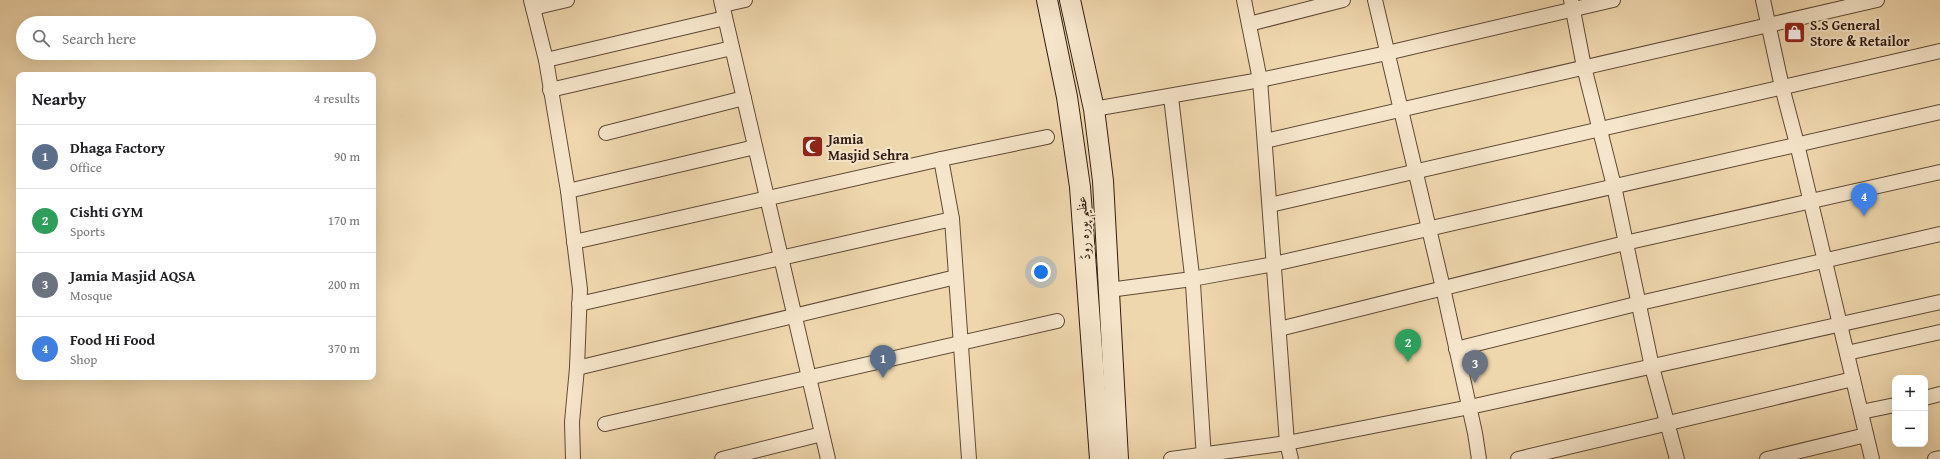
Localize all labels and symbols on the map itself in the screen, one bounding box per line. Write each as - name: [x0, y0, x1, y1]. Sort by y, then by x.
- place label: S.S General Store & Retailor: [1810, 15, 1910, 51]
- shop icon: S.S General Store & Retailor: [1781, 20, 1807, 46]
- place label: Jamia Masjid Sehra: [826, 129, 910, 165]
- mosque icon: Jamia Masjid Sehra: [800, 134, 826, 160]
- pin: 4: [1851, 183, 1877, 216]
- street label: عظیم پورہ روڈ: [1071, 195, 1099, 261]
- your location: [1031, 262, 1051, 282]
- pin: 2: [1395, 329, 1421, 362]
- pin: 1: [870, 345, 896, 378]
- pin: 3: [1462, 350, 1488, 383]

